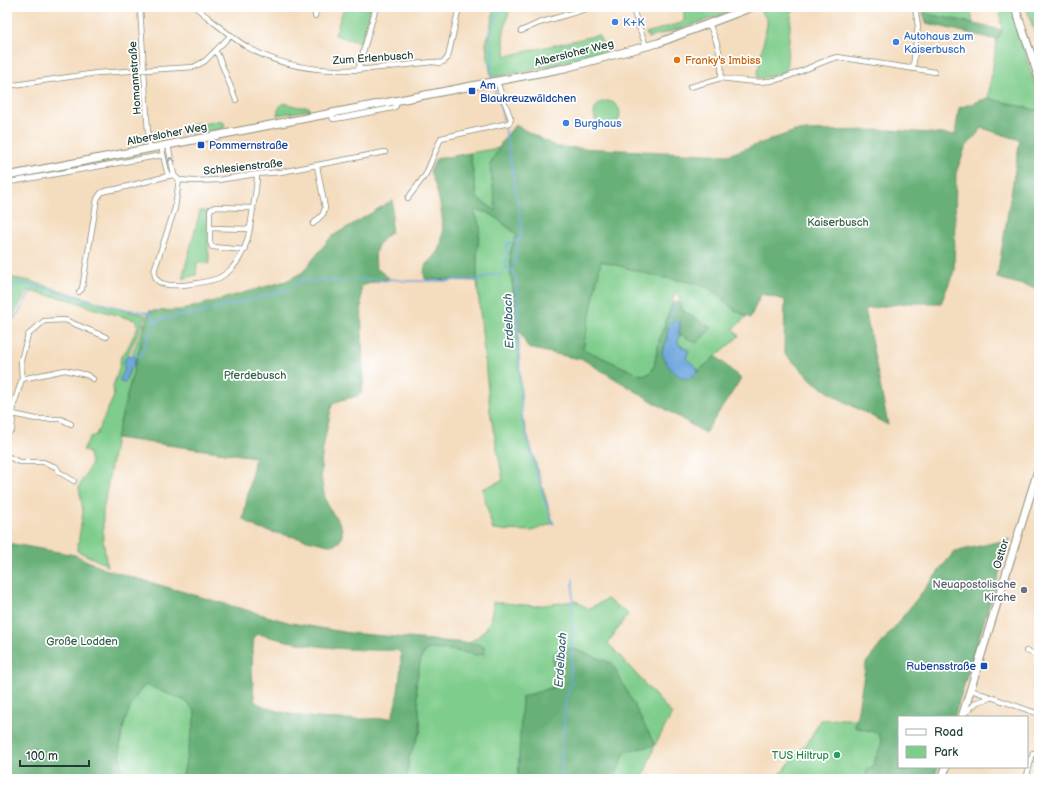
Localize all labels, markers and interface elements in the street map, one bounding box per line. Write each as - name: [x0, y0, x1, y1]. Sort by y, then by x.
- place label: K+K: [623, 16, 645, 29]
- marker: K+K: [610, 17, 620, 27]
- place label: Autohaus zum Kaiserbusch: [904, 30, 973, 56]
- street label: Albersloher Weg: [533, 37, 615, 69]
- marker: Autohaus zum Kaiserbusch: [891, 37, 901, 47]
- street label: Homannstraße: [126, 40, 144, 115]
- street label: Zum Erlenbusch: [331, 49, 414, 67]
- place label: Franky's Imbiss: [685, 54, 761, 67]
- marker: Franky's Imbiss: [672, 55, 682, 65]
- place label: Am Blaukreuzwäldchen: [480, 79, 576, 105]
- marker: Am Blaukreuzwäldchen: [467, 86, 477, 96]
- place label: Burghaus: [574, 117, 622, 130]
- marker: Burghaus: [561, 118, 571, 128]
- street label: Albersloher Weg: [126, 120, 208, 148]
- place label: Pommernstraße: [209, 139, 289, 152]
- marker: Pommernstraße: [196, 140, 206, 150]
- street label: Schlesienstraße: [203, 156, 284, 178]
- one-way arrow: [167, 157, 175, 163]
- park label: Kaiserbusch: [807, 216, 869, 229]
- water label: Erdelbach: [501, 293, 517, 349]
- park label: Pferdebusch: [224, 369, 286, 382]
- street label: Osttor: [990, 537, 1012, 570]
- place label: Neuapostolische Kirche: [933, 578, 1016, 604]
- marker: Neuapostolische Kirche: [1019, 585, 1029, 595]
- water label: Erdelbach: [552, 632, 570, 688]
- park label: Große Lodden: [46, 635, 118, 648]
- place label: Rubensstraße: [906, 660, 976, 673]
- marker: Rubensstraße: [979, 661, 989, 671]
- legend: [898, 716, 1028, 768]
- text: Road: [934, 725, 963, 740]
- scale bar: [20, 742, 89, 768]
- text: Park: [934, 745, 958, 760]
- text: 100 m: [26, 749, 58, 764]
- place label: TUS Hiltrup: [772, 749, 829, 762]
- marker: TUS Hiltrup: [832, 750, 842, 760]

